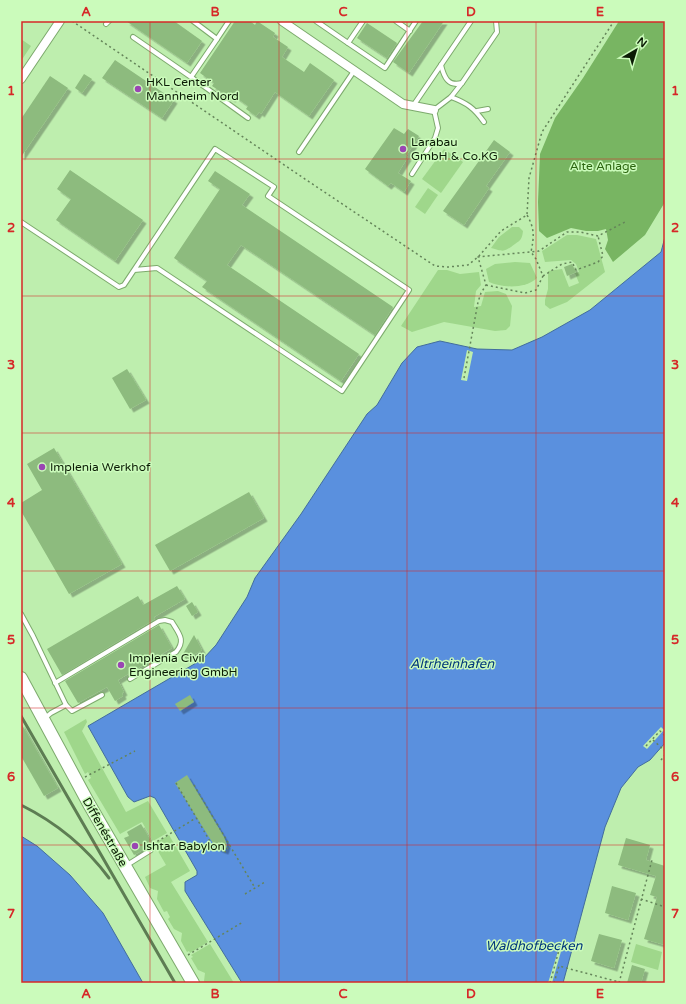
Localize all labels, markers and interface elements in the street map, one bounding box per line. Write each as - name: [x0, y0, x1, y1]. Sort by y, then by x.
- text: A: [81, 4, 91, 20]
- text: B: [210, 4, 220, 20]
- text: C: [338, 4, 348, 20]
- text: D: [466, 4, 476, 20]
- text: E: [596, 4, 604, 20]
- north arrow: [616, 30, 656, 70]
- text: N: [634, 35, 649, 50]
- place label: HKL Center Mannheim Nord: [146, 75, 239, 103]
- text: 1: [7, 83, 15, 99]
- text: 1: [671, 83, 679, 99]
- marker: HKL Center Mannheim Nord: [133, 84, 143, 94]
- place label: Larabau GmbH & Co.KG: [411, 135, 498, 163]
- marker: Larabau GmbH & Co.KG: [398, 144, 408, 154]
- park label: Alte Anlage: [570, 159, 636, 173]
- text: 2: [7, 220, 15, 236]
- text: 2: [671, 220, 679, 236]
- text: 3: [7, 357, 15, 373]
- text: 3: [671, 357, 679, 373]
- place label: Implenia Werkhof: [50, 460, 151, 474]
- marker: Implenia Werkhof: [37, 462, 47, 472]
- text: 4: [7, 495, 16, 511]
- text: 4: [671, 495, 680, 511]
- text: 5: [7, 632, 15, 648]
- text: 5: [671, 632, 679, 648]
- place label: Implenia Civil Engineering GmbH: [129, 651, 237, 679]
- water label: Altrheinhafen: [410, 656, 495, 672]
- marker: Implenia Civil Engineering GmbH: [116, 660, 126, 670]
- text: 6: [7, 769, 15, 785]
- text: 6: [671, 769, 679, 785]
- street label: Diffenéstraße: [80, 795, 131, 869]
- place label: Ishtar Babylon: [143, 839, 225, 853]
- marker: Ishtar Babylon: [130, 841, 140, 851]
- text: 7: [7, 906, 15, 922]
- text: 7: [671, 906, 679, 922]
- water label: Waldhofbecken: [486, 938, 583, 954]
- text: A: [81, 986, 91, 1002]
- text: B: [210, 986, 220, 1002]
- text: C: [338, 986, 348, 1002]
- text: D: [466, 986, 476, 1002]
- text: E: [596, 986, 604, 1002]

